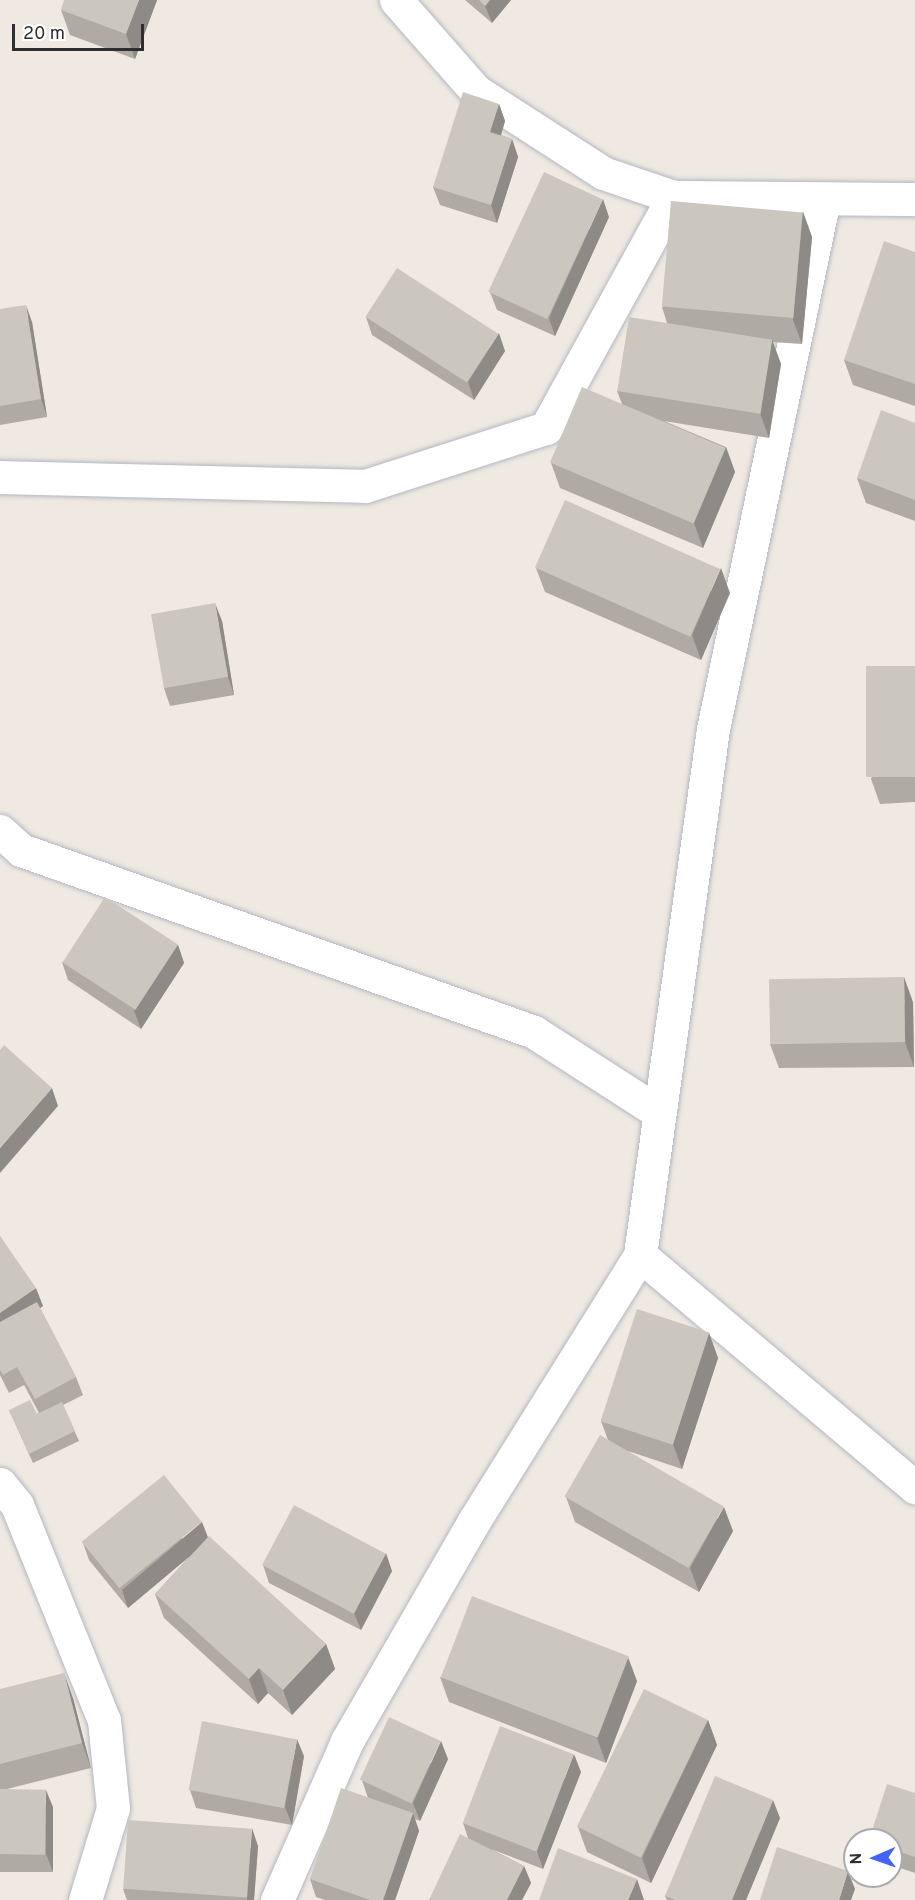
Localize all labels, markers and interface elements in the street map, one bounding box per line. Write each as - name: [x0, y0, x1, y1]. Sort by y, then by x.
- scale bar: [15, 12, 147, 50]
- text: 20 m: [23, 23, 65, 46]
- north arrow: [843, 1828, 903, 1888]
- text: N: [847, 1852, 867, 1865]

